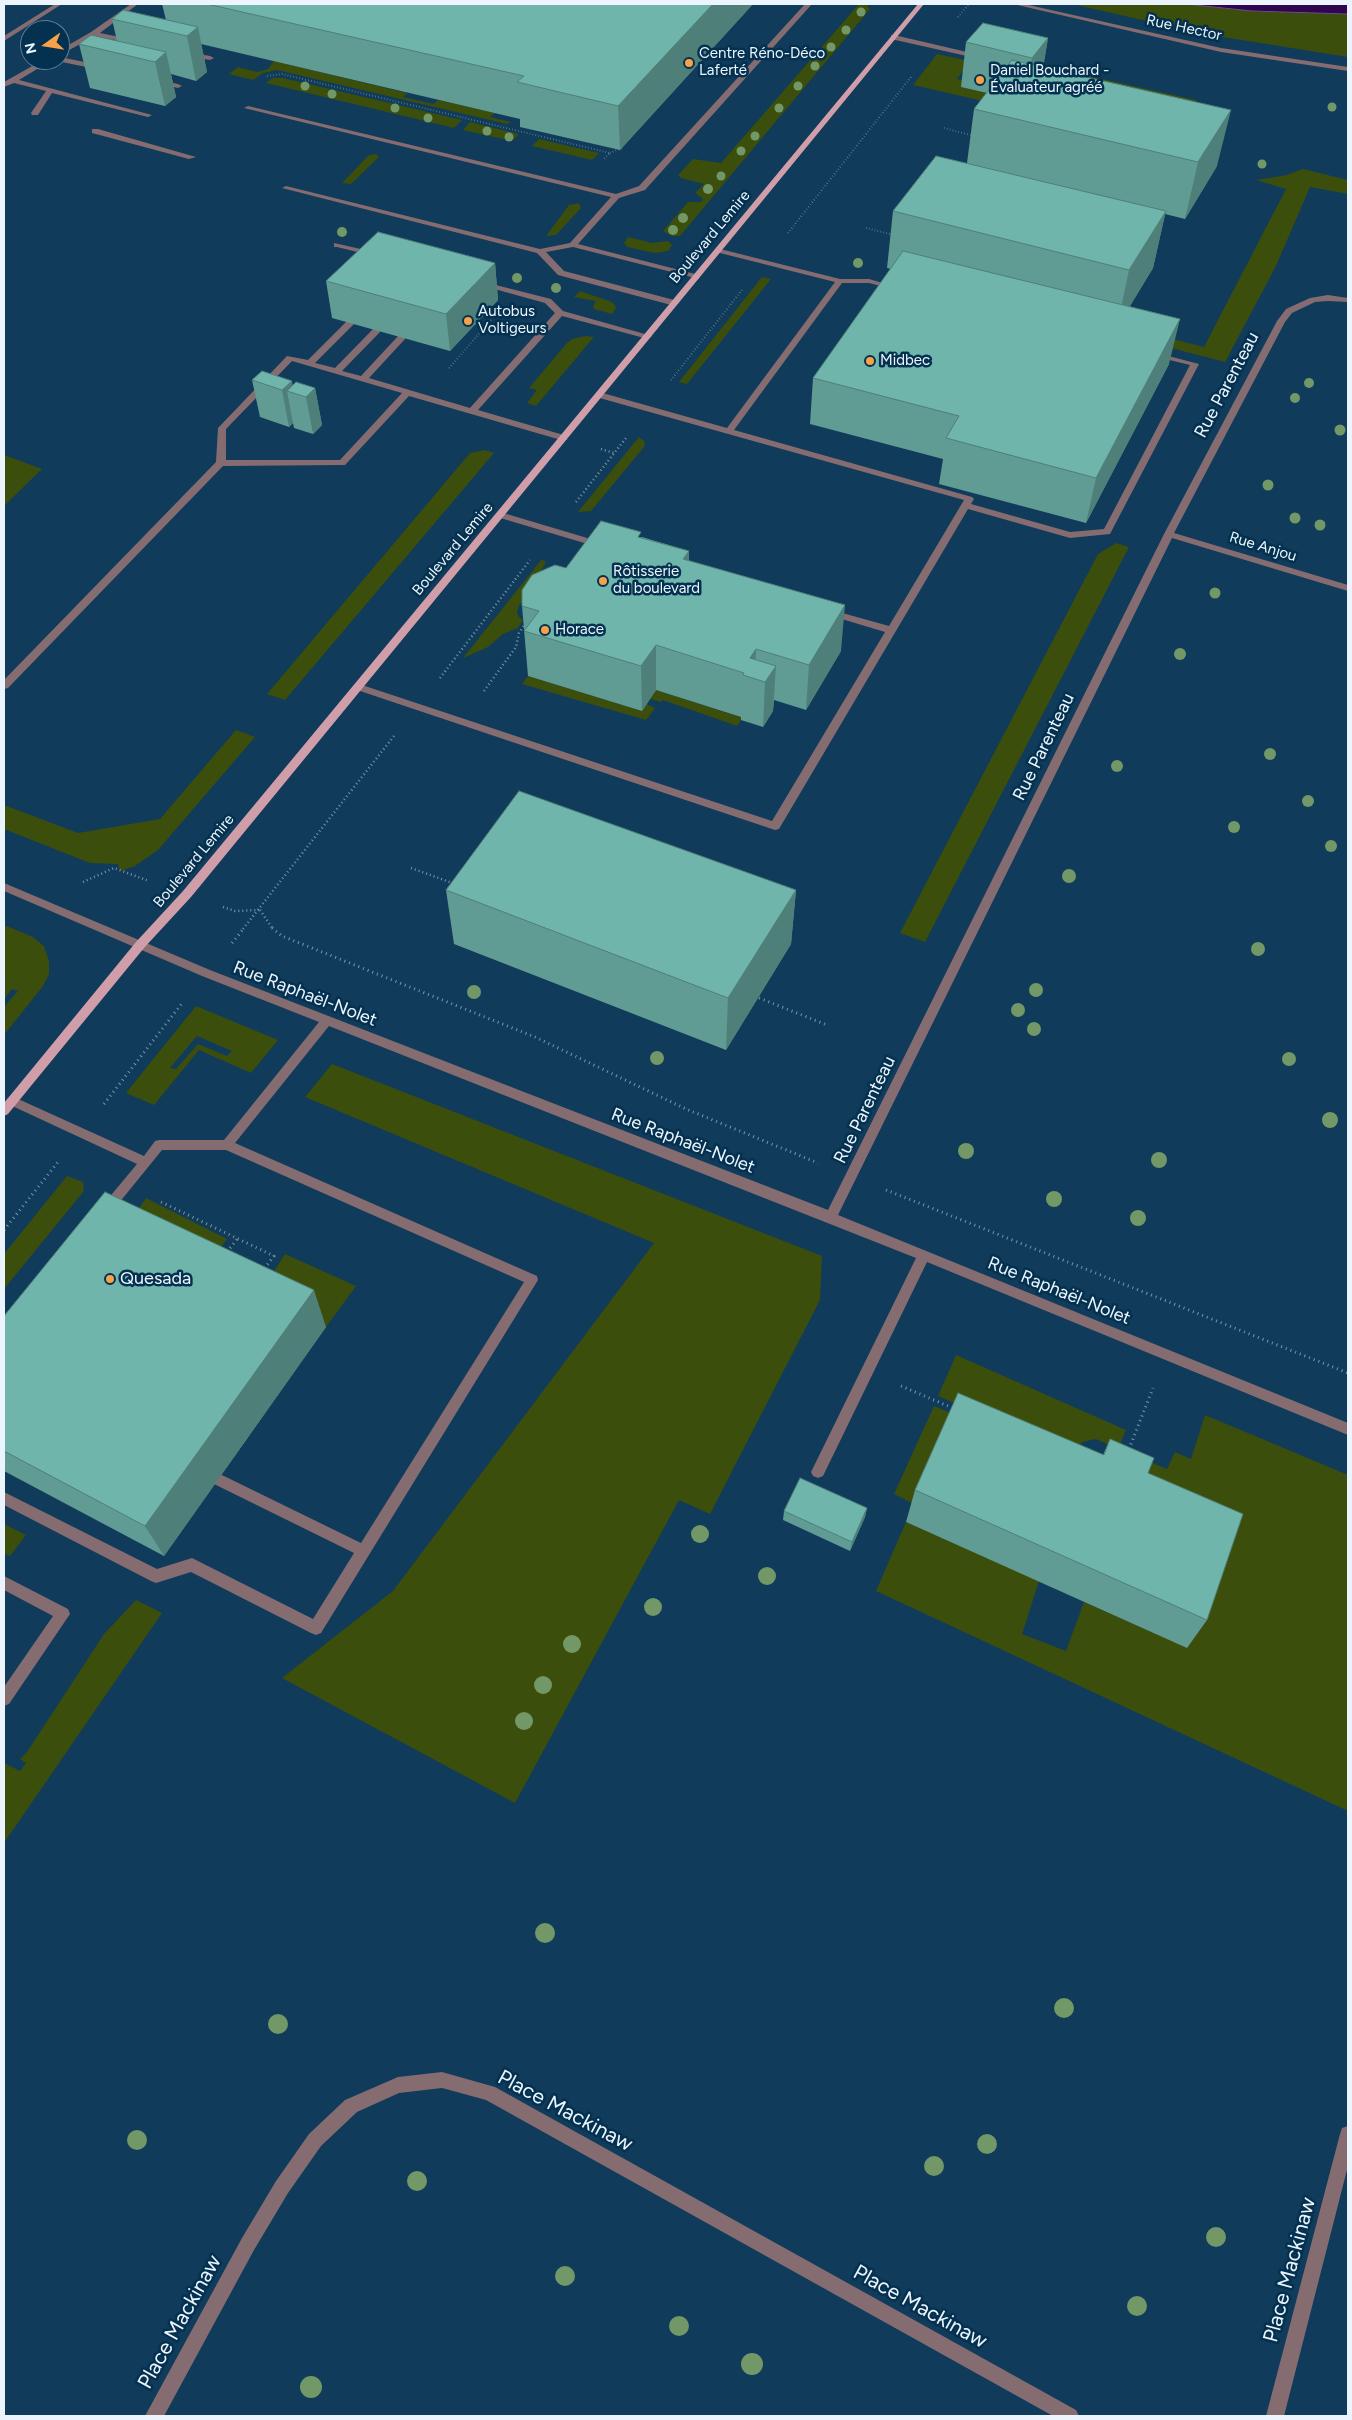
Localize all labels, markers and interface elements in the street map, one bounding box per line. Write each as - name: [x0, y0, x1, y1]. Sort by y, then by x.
- street label: Rue Hector: [1145, 11, 1223, 45]
- north arrow: [20, 20, 70, 70]
- text: N: [21, 41, 40, 55]
- place label: Centre Réno-Déco Laferté: [699, 45, 825, 80]
- marker: Centre Réno-Déco Laferté: [683, 57, 695, 69]
- place label: Daniel Bouchard - Évaluateur agréé: [990, 62, 1109, 97]
- marker: Daniel Bouchard - Évaluateur agréé: [974, 74, 986, 86]
- street label: Boulevard Lemire: [666, 187, 754, 287]
- place label: Autobus Voltigeurs: [478, 303, 546, 338]
- marker: Autobus Voltigeurs: [462, 315, 474, 327]
- street label: Rue Parenteau: [1190, 328, 1264, 442]
- place label: Midbec: [880, 352, 930, 370]
- marker: Midbec: [864, 355, 876, 367]
- street label: Boulevard Lemire: [409, 499, 497, 599]
- street label: Rue Anjou: [1227, 528, 1299, 566]
- place label: Rôtisserie du boulevard: [613, 563, 700, 598]
- marker: Rôtisserie du boulevard: [597, 575, 609, 587]
- place label: Horace: [555, 621, 604, 639]
- marker: Horace: [539, 624, 551, 636]
- street label: Rue Parenteau: [1009, 690, 1079, 804]
- street label: Boulevard Lemire: [150, 811, 238, 911]
- street label: Rue Raphaël-Nolet: [230, 957, 380, 1031]
- street label: Rue Parenteau: [830, 1053, 900, 1167]
- street label: Rue Raphaël-Nolet: [608, 1104, 758, 1178]
- street label: Rue Raphaël-Nolet: [984, 1252, 1134, 1330]
- place label: Quesada: [120, 1268, 191, 1290]
- marker: Quesada: [104, 1273, 116, 1285]
- street label: Place Mackinaw: [493, 2065, 637, 2157]
- street label: Place Mackinaw: [1259, 2195, 1321, 2345]
- street label: Place Mackinaw: [133, 2251, 227, 2393]
- street label: Place Mackinaw: [849, 2260, 991, 2354]

